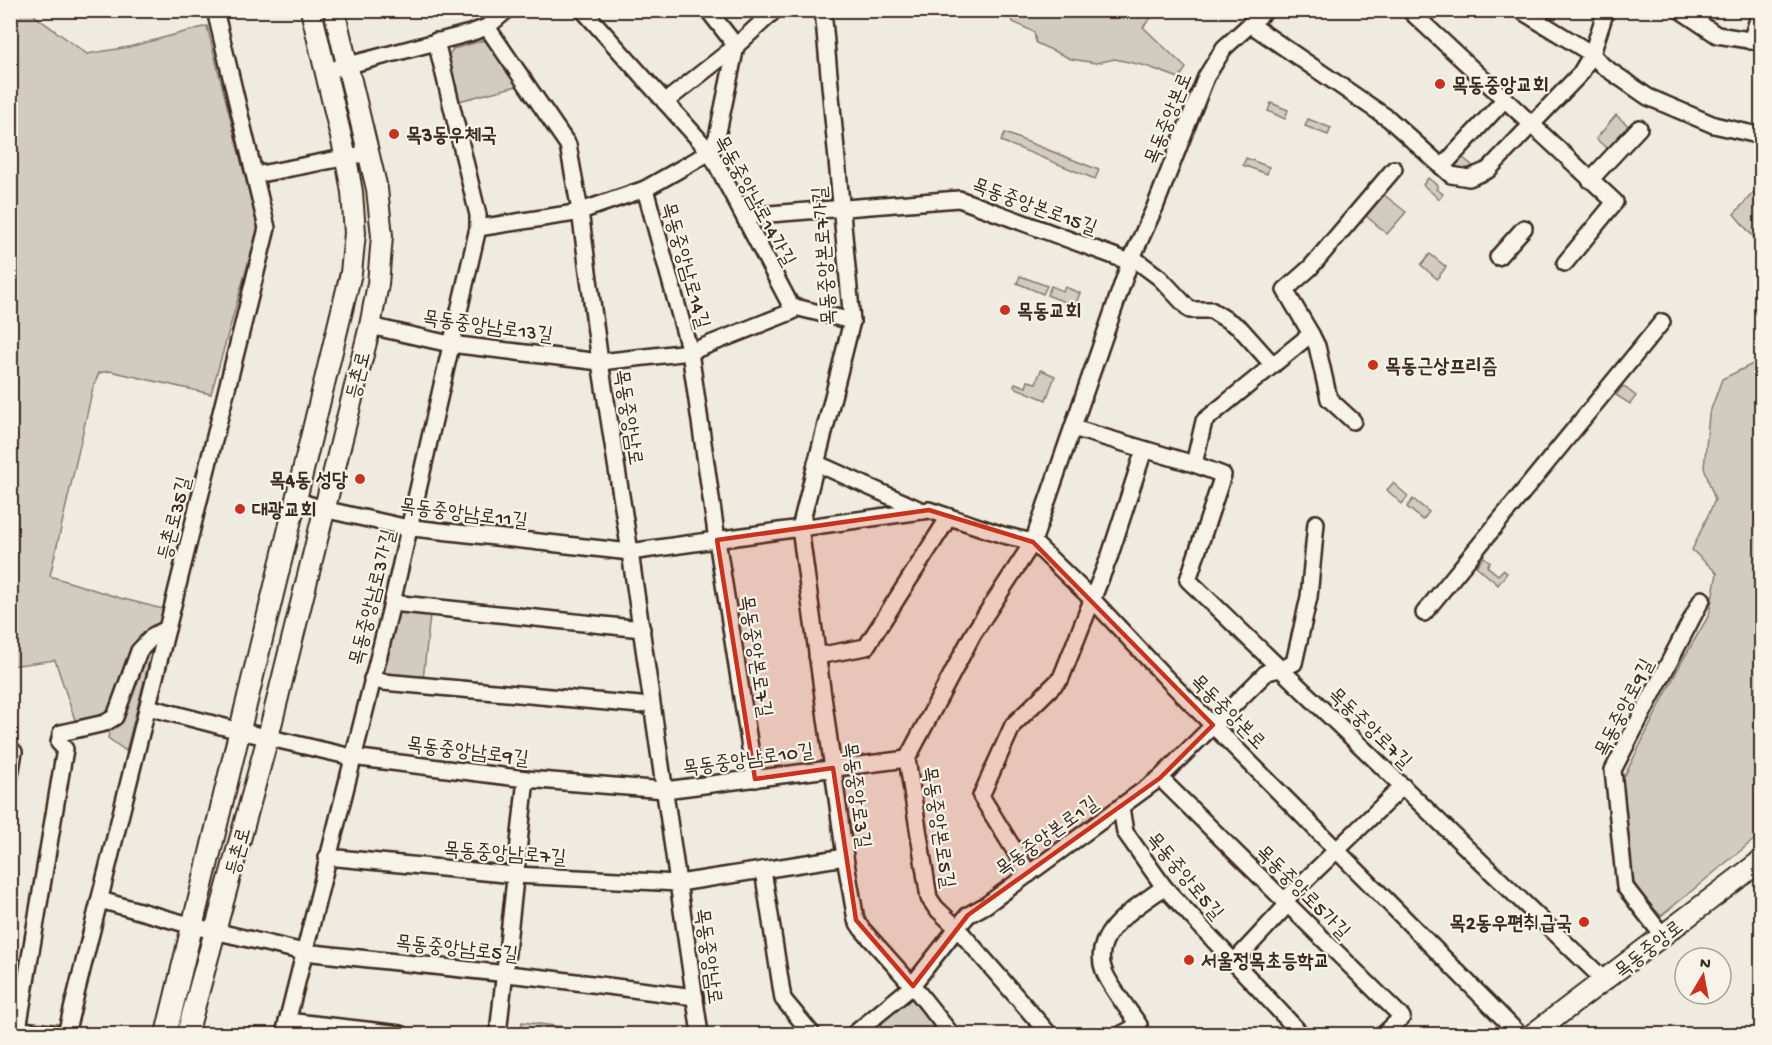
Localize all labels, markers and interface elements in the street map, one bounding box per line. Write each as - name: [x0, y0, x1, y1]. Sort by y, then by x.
- street label: 목동중앙본로: [1141, 70, 1199, 168]
- place label: 목동중앙교회: [1452, 75, 1549, 99]
- marker: 목동중앙교회: [1433, 77, 1447, 91]
- place label: 목3동우체국: [406, 126, 497, 149]
- marker: 목3동우체국: [387, 127, 401, 141]
- street label: 목동중앙남로14가길: [707, 132, 798, 271]
- street label: 목동중앙본로15길: [968, 175, 1099, 242]
- street label: 목동중앙본로7가길: [810, 186, 843, 326]
- street label: 목동중앙남로14길: [655, 200, 713, 332]
- place label: 목동교회: [1017, 301, 1081, 325]
- marker: 목동교회: [998, 303, 1012, 317]
- street label: 목동중앙남로13길: [421, 308, 554, 349]
- street label: 등촌로: [342, 349, 377, 402]
- place label: 목동근상프리즘: [1385, 357, 1498, 380]
- marker: 목동근상프리즘: [1366, 358, 1380, 372]
- street label: 목동중앙남로: [608, 368, 645, 467]
- place label: 목4동 성당: [269, 471, 348, 494]
- marker: 목4동 성당: [353, 472, 367, 486]
- street label: 등촌로35길: [154, 474, 198, 563]
- street label: 목동중앙남로11길: [398, 496, 529, 535]
- place label: 대광교회: [252, 500, 316, 524]
- marker: 대광교회: [233, 502, 247, 516]
- street label: 목동중앙남로3가길: [346, 528, 402, 668]
- street label: 목동중앙본로7길: [733, 594, 775, 719]
- street label: 목동중앙로9길: [1592, 656, 1661, 761]
- street label: 목동중앙본로: [1184, 671, 1269, 756]
- street label: 목동중앙로7길: [1322, 684, 1415, 775]
- street label: 목동중앙남로9길: [405, 735, 530, 772]
- street label: 목동중앙남로10길: [681, 741, 815, 782]
- street label: 목동중앙로3길: [836, 741, 873, 850]
- street label: 목동중앙본로5길: [916, 765, 958, 890]
- street label: 목동중앙본로1길: [992, 793, 1104, 883]
- street label: 등촌로: [222, 825, 258, 878]
- street label: 목동중앙로5길: [1140, 829, 1227, 926]
- street label: 목동중앙남로7길: [443, 840, 567, 871]
- street label: 목동중앙로5가길: [1250, 842, 1353, 945]
- street label: 목동중앙남로: [688, 907, 725, 1006]
- place label: 목2동우편취급국: [1450, 913, 1572, 937]
- marker: 목2동우편취급국: [1577, 915, 1591, 929]
- street label: 목동중앙로: [1611, 917, 1689, 985]
- street label: 목동중앙남로5길: [394, 933, 519, 968]
- north arrow: [1673, 946, 1733, 1006]
- place label: 서울정목초등학교: [1201, 951, 1330, 975]
- marker: 서울정목초등학교: [1182, 953, 1196, 967]
- text: N: [1698, 954, 1712, 975]

